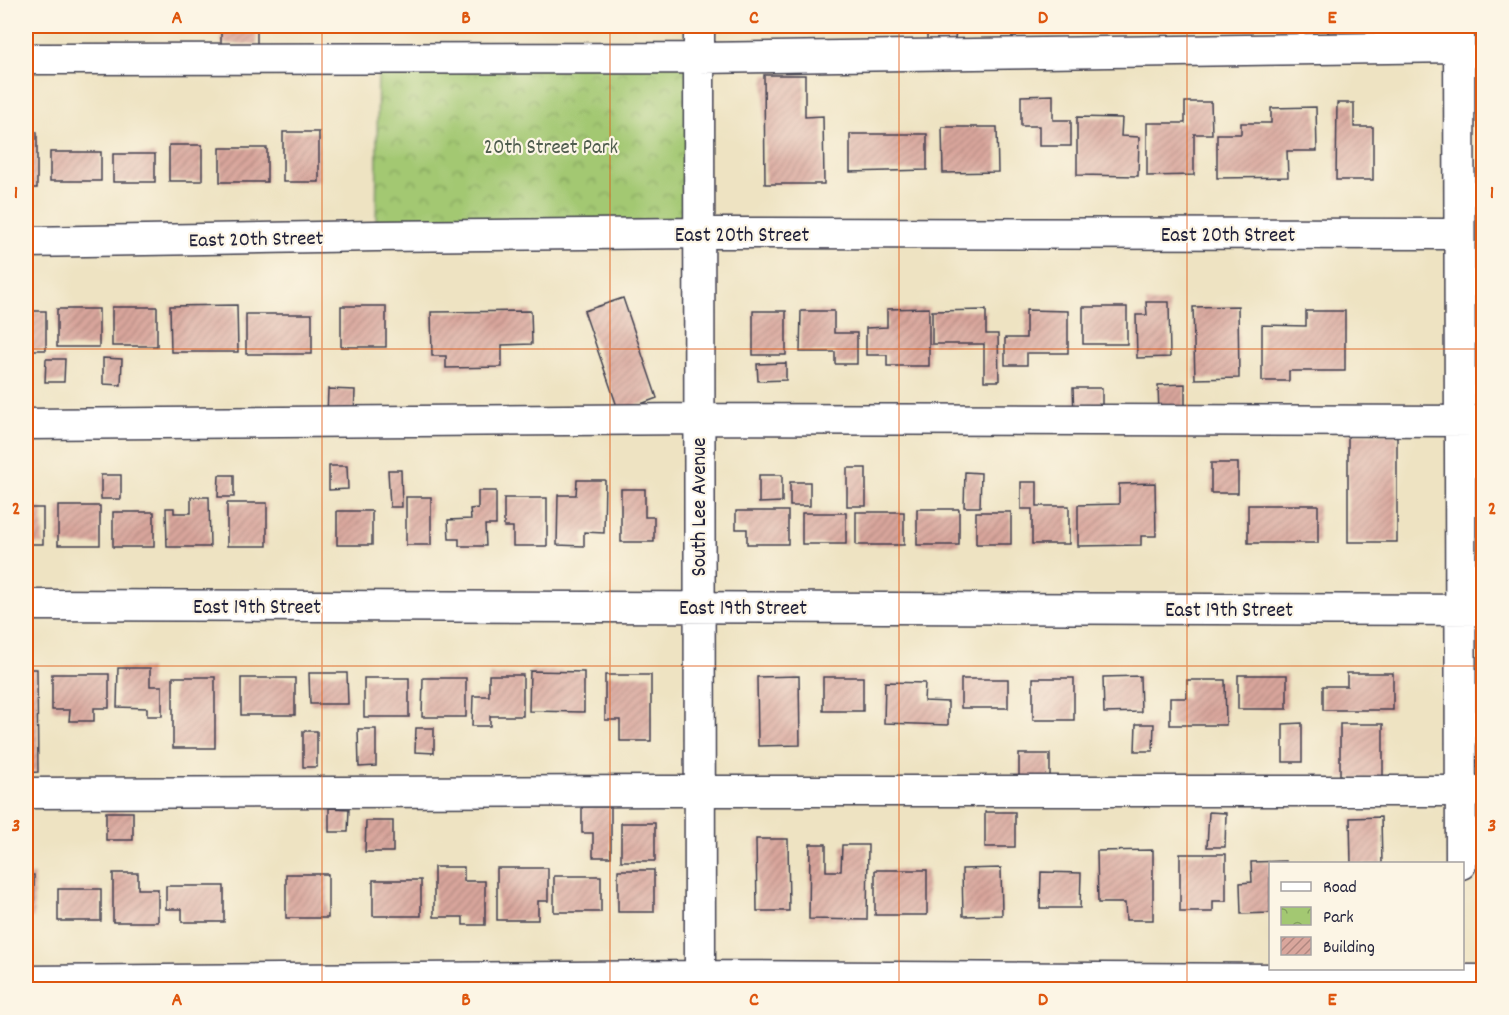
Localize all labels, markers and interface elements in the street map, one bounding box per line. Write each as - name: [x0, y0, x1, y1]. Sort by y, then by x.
- text: A: [172, 5, 183, 33]
- text: B: [461, 5, 471, 33]
- text: C: [749, 5, 759, 33]
- text: D: [1038, 5, 1049, 33]
- text: E: [1327, 5, 1337, 33]
- park label: 20th Street Park: [484, 134, 618, 164]
- text: 1: [14, 180, 18, 208]
- text: 1: [1490, 180, 1494, 208]
- street label: East 20th Street: [675, 222, 810, 252]
- street label: East 20th Street: [1161, 222, 1296, 252]
- street label: East 20th Street: [188, 225, 324, 257]
- street label: South Lee Avenue: [686, 437, 716, 577]
- text: 2: [12, 496, 20, 524]
- text: 2: [1488, 496, 1496, 524]
- street label: East 19th Street: [193, 594, 321, 624]
- street label: East 19th Street: [679, 595, 807, 625]
- street label: East 19th Street: [1165, 597, 1293, 627]
- text: 3: [12, 813, 20, 841]
- text: 3: [1488, 813, 1496, 841]
- legend: [1269, 862, 1464, 970]
- text: Road: [1323, 876, 1357, 901]
- text: Park: [1323, 906, 1354, 931]
- text: Building: [1323, 936, 1375, 961]
- text: A: [172, 987, 183, 1015]
- text: B: [461, 987, 471, 1015]
- text: C: [749, 987, 759, 1015]
- text: D: [1038, 987, 1049, 1015]
- text: E: [1327, 987, 1337, 1015]

